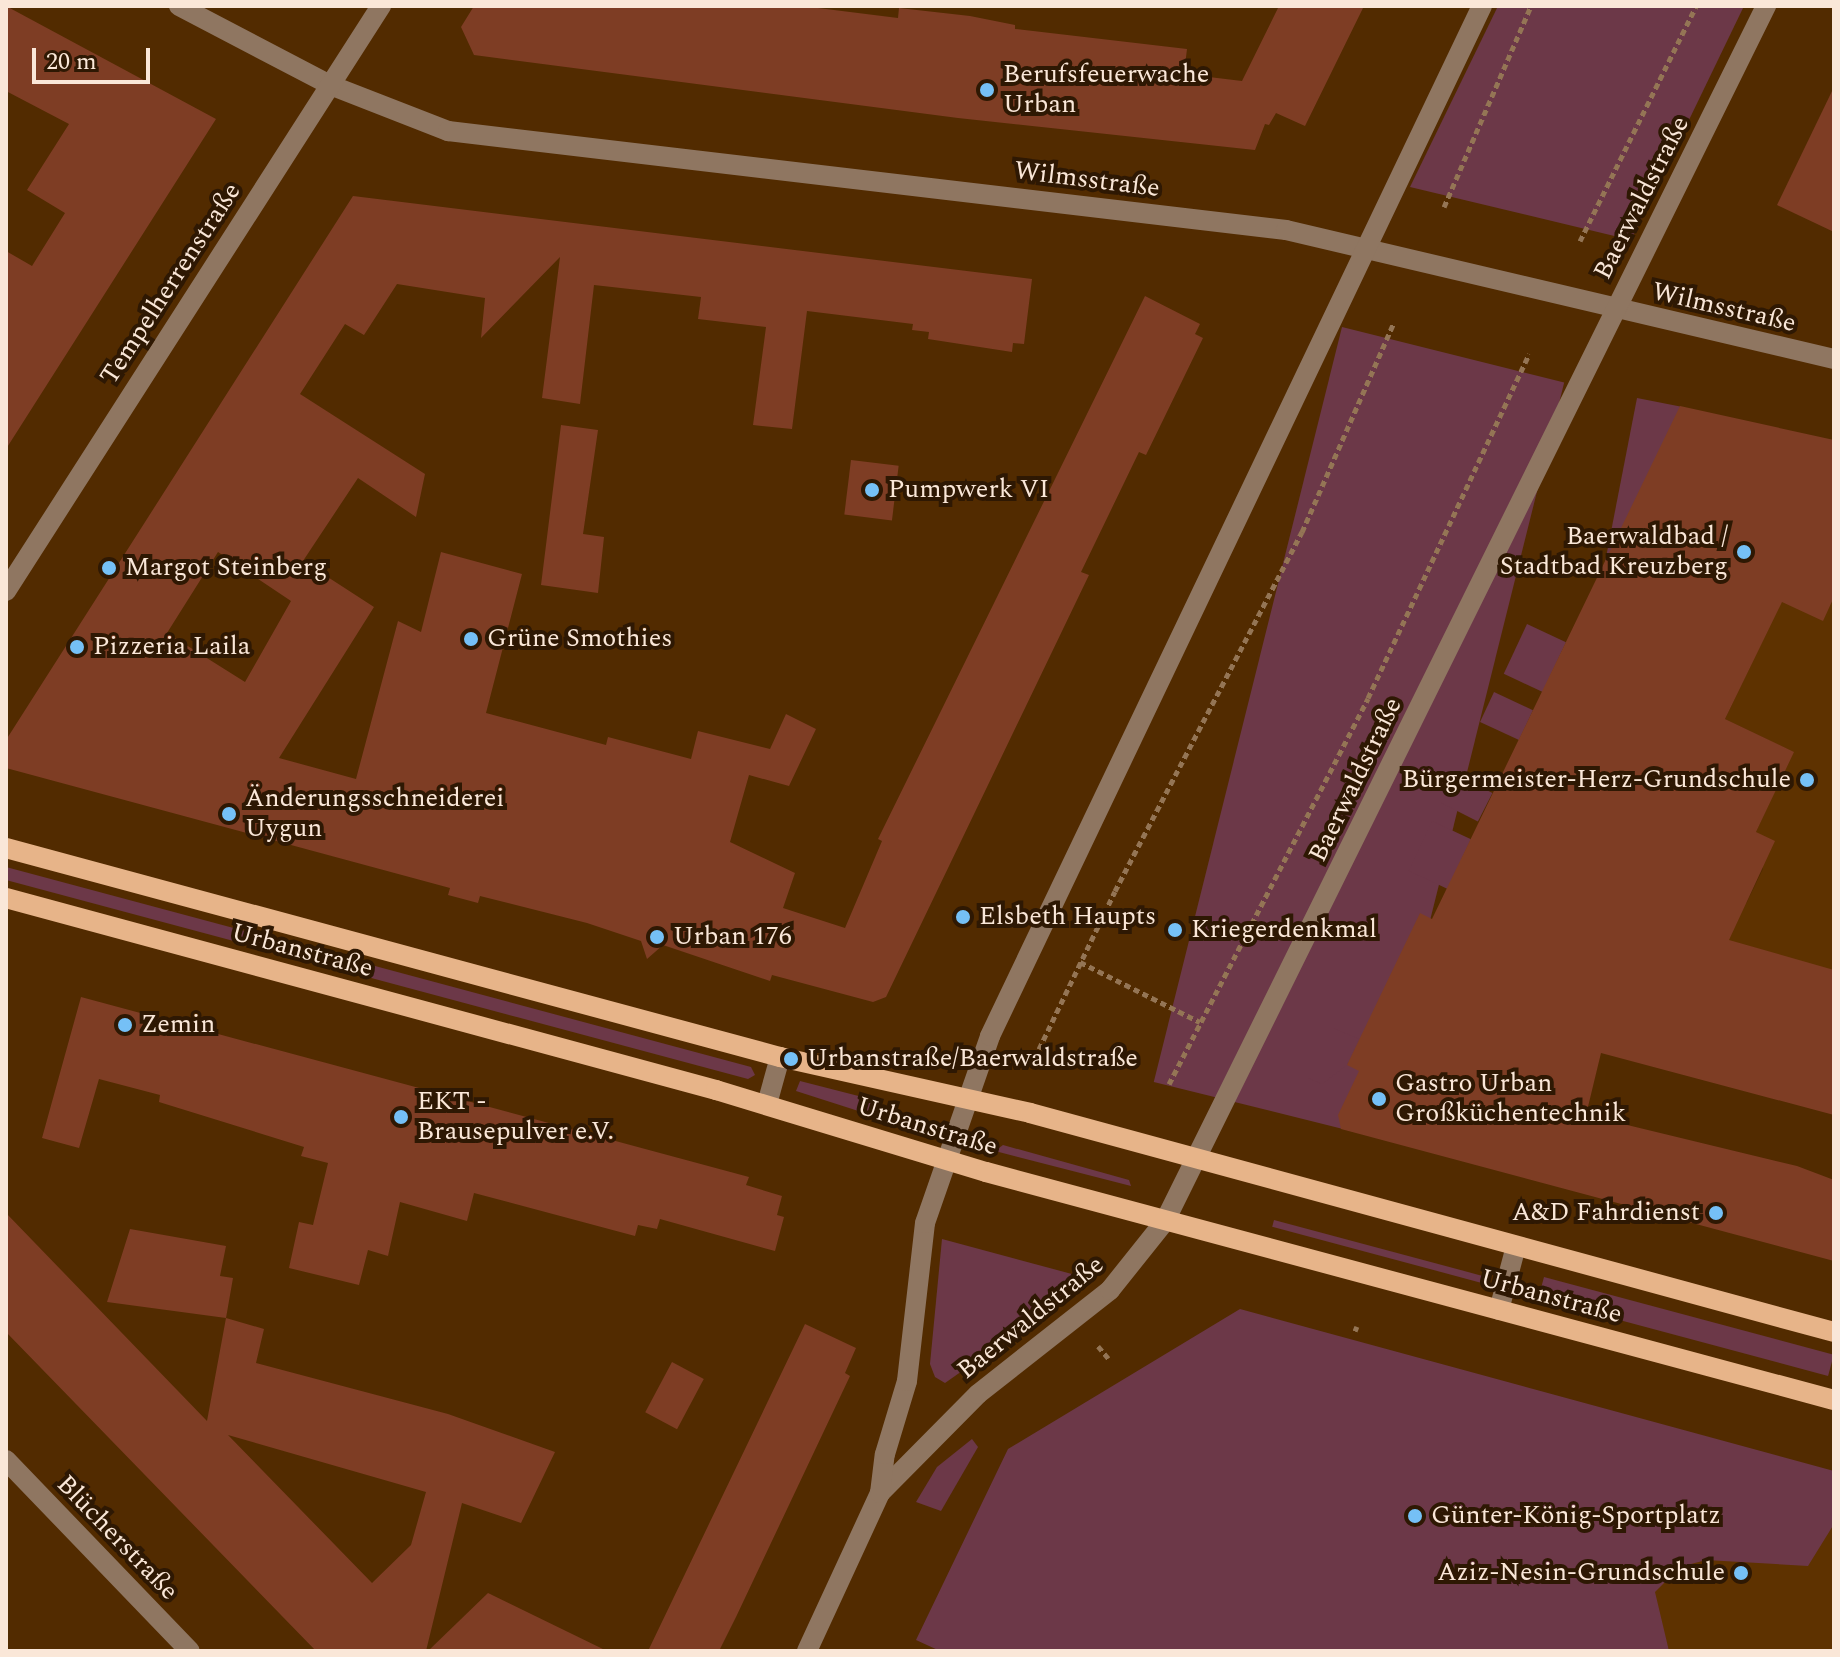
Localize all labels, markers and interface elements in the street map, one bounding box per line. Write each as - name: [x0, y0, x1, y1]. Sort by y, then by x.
- scale bar: [36, 32, 154, 82]
- text: 20 m: [46, 44, 97, 80]
- place label: Berufsfeuerwache Urban: [1003, 59, 1209, 120]
- marker: Berufsfeuerwache Urban: [978, 81, 996, 99]
- street label: Baerwaldstraße: [1587, 111, 1697, 285]
- street label: Wilmsstraße: [1012, 156, 1162, 204]
- street label: Tempelherrenstraße: [94, 177, 248, 391]
- street label: Wilmsstraße: [1649, 276, 1799, 340]
- place label: Pumpwerk VI: [888, 474, 1049, 506]
- marker: Pumpwerk VI: [863, 481, 881, 499]
- place label: Baerwaldbad / Stadtbad Kreuzberg: [1500, 521, 1728, 582]
- marker: Baerwaldbad / Stadtbad Kreuzberg: [1735, 543, 1753, 561]
- place label: Margot Steinberg: [125, 552, 327, 584]
- marker: Margot Steinberg: [100, 559, 118, 577]
- place label: Grüne Smothies: [487, 623, 672, 655]
- marker: Grüne Smothies: [462, 630, 480, 648]
- place label: Pizzeria Laila: [93, 631, 250, 663]
- marker: Pizzeria Laila: [68, 638, 86, 656]
- street label: Baerwaldstraße: [1303, 693, 1409, 867]
- place label: Bürgermeister-Herz-Grundschule: [1402, 764, 1791, 796]
- marker: Bürgermeister-Herz-Grundschule: [1798, 771, 1816, 789]
- place label: Änderungsschneiderei Uygun: [245, 783, 504, 844]
- marker: Änderungsschneiderei Uygun: [220, 805, 238, 823]
- place label: Elsbeth Haupts: [979, 901, 1156, 933]
- marker: Elsbeth Haupts: [954, 908, 972, 926]
- place label: Kriegerdenkmal: [1191, 914, 1377, 946]
- street label: Urbanstraße: [228, 917, 376, 985]
- place label: Urban 176: [673, 921, 792, 953]
- marker: Kriegerdenkmal: [1166, 921, 1184, 939]
- marker: Urban 176: [648, 928, 666, 946]
- place label: Zemin: [141, 1009, 215, 1041]
- marker: Zemin: [116, 1016, 134, 1034]
- place label: Urbanstraße/Baerwaldstraße: [807, 1043, 1138, 1075]
- marker: Urbanstraße/Baerwaldstraße: [782, 1050, 800, 1068]
- place label: Gastro Urban Großküchentechnik: [1395, 1068, 1626, 1130]
- place label: EKT - Brausepulver e.V.: [417, 1086, 614, 1148]
- marker: Gastro Urban Großküchentechnik: [1370, 1090, 1388, 1108]
- street label: Urbanstraße: [853, 1091, 1001, 1163]
- marker: EKT - Brausepulver e.V.: [392, 1108, 410, 1126]
- place label: A&D Fahrdienst: [1512, 1197, 1700, 1229]
- marker: A&D Fahrdienst: [1707, 1204, 1725, 1222]
- street label: Baerwaldstraße: [952, 1250, 1110, 1386]
- street label: Urbanstraße: [1477, 1263, 1625, 1331]
- street label: Blücherstraße: [50, 1469, 184, 1607]
- place label: Günter-König-Sportplatz: [1431, 1500, 1721, 1532]
- marker: Günter-König-Sportplatz: [1406, 1507, 1424, 1525]
- place label: Aziz-Nesin-Grundschule: [1437, 1557, 1725, 1589]
- marker: Aziz-Nesin-Grundschule: [1732, 1564, 1750, 1582]

